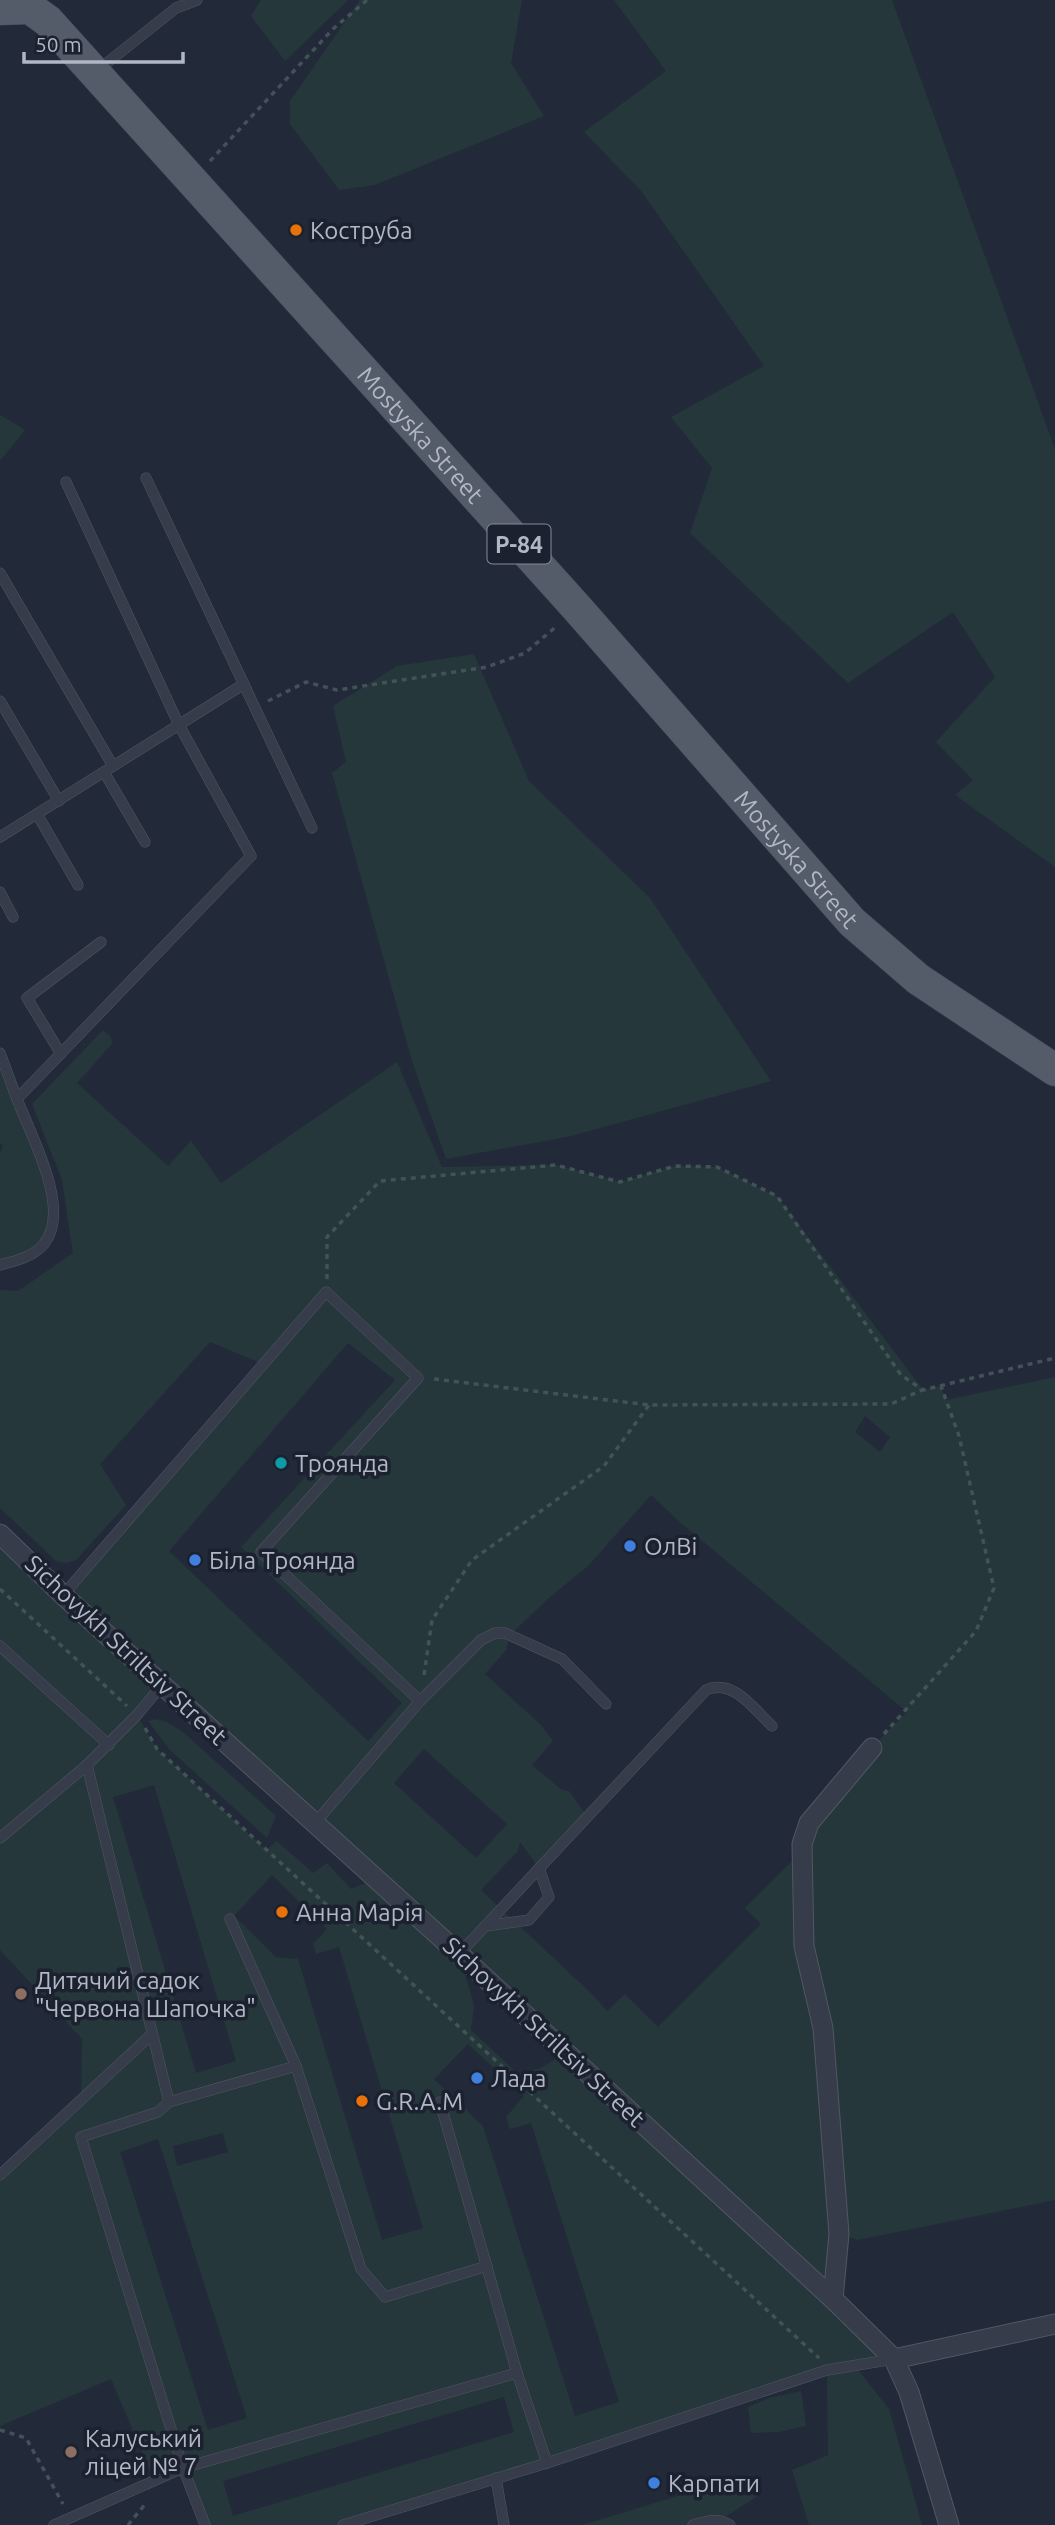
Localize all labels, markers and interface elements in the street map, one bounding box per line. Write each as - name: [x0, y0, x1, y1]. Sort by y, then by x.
- scale bar: [24, 21, 184, 65]
- text: 50 m: [35, 32, 82, 56]
- place label: Коструба: [310, 217, 412, 244]
- marker: Коструба: [288, 222, 304, 238]
- street label: Mostyska Street: [353, 361, 489, 509]
- road number: Р-84: [488, 524, 550, 564]
- street label: Mostyska Street: [729, 785, 865, 934]
- place label: Троянда: [295, 1450, 389, 1477]
- marker: Троянда: [273, 1455, 289, 1471]
- place label: ОлВі: [644, 1533, 697, 1560]
- marker: ОлВі: [622, 1538, 638, 1554]
- place label: Біла Троянда: [209, 1547, 356, 1574]
- street label: Sichovykh Striltsiv Street: [20, 1550, 233, 1751]
- marker: Біла Троянда: [187, 1552, 203, 1568]
- place label: Анна Марія: [296, 1899, 423, 1926]
- marker: Анна Марія: [274, 1904, 290, 1920]
- street label: Sichovykh Striltsiv Street: [438, 1932, 651, 2133]
- place label: Дитячий садок "Червона Шапочка": [35, 1967, 256, 2022]
- marker: Дитячий садок "Червона Шапочка": [13, 1986, 29, 2002]
- place label: Лада: [491, 2065, 546, 2092]
- marker: Лада: [469, 2070, 485, 2086]
- place label: G.R.A.M: [376, 2088, 463, 2115]
- marker: G.R.A.M: [354, 2093, 370, 2109]
- place label: Калуський ліцей № 7: [85, 2425, 202, 2480]
- marker: Калуський ліцей № 7: [63, 2444, 79, 2460]
- place label: Карпати: [668, 2470, 760, 2497]
- marker: Карпати: [646, 2475, 662, 2491]

